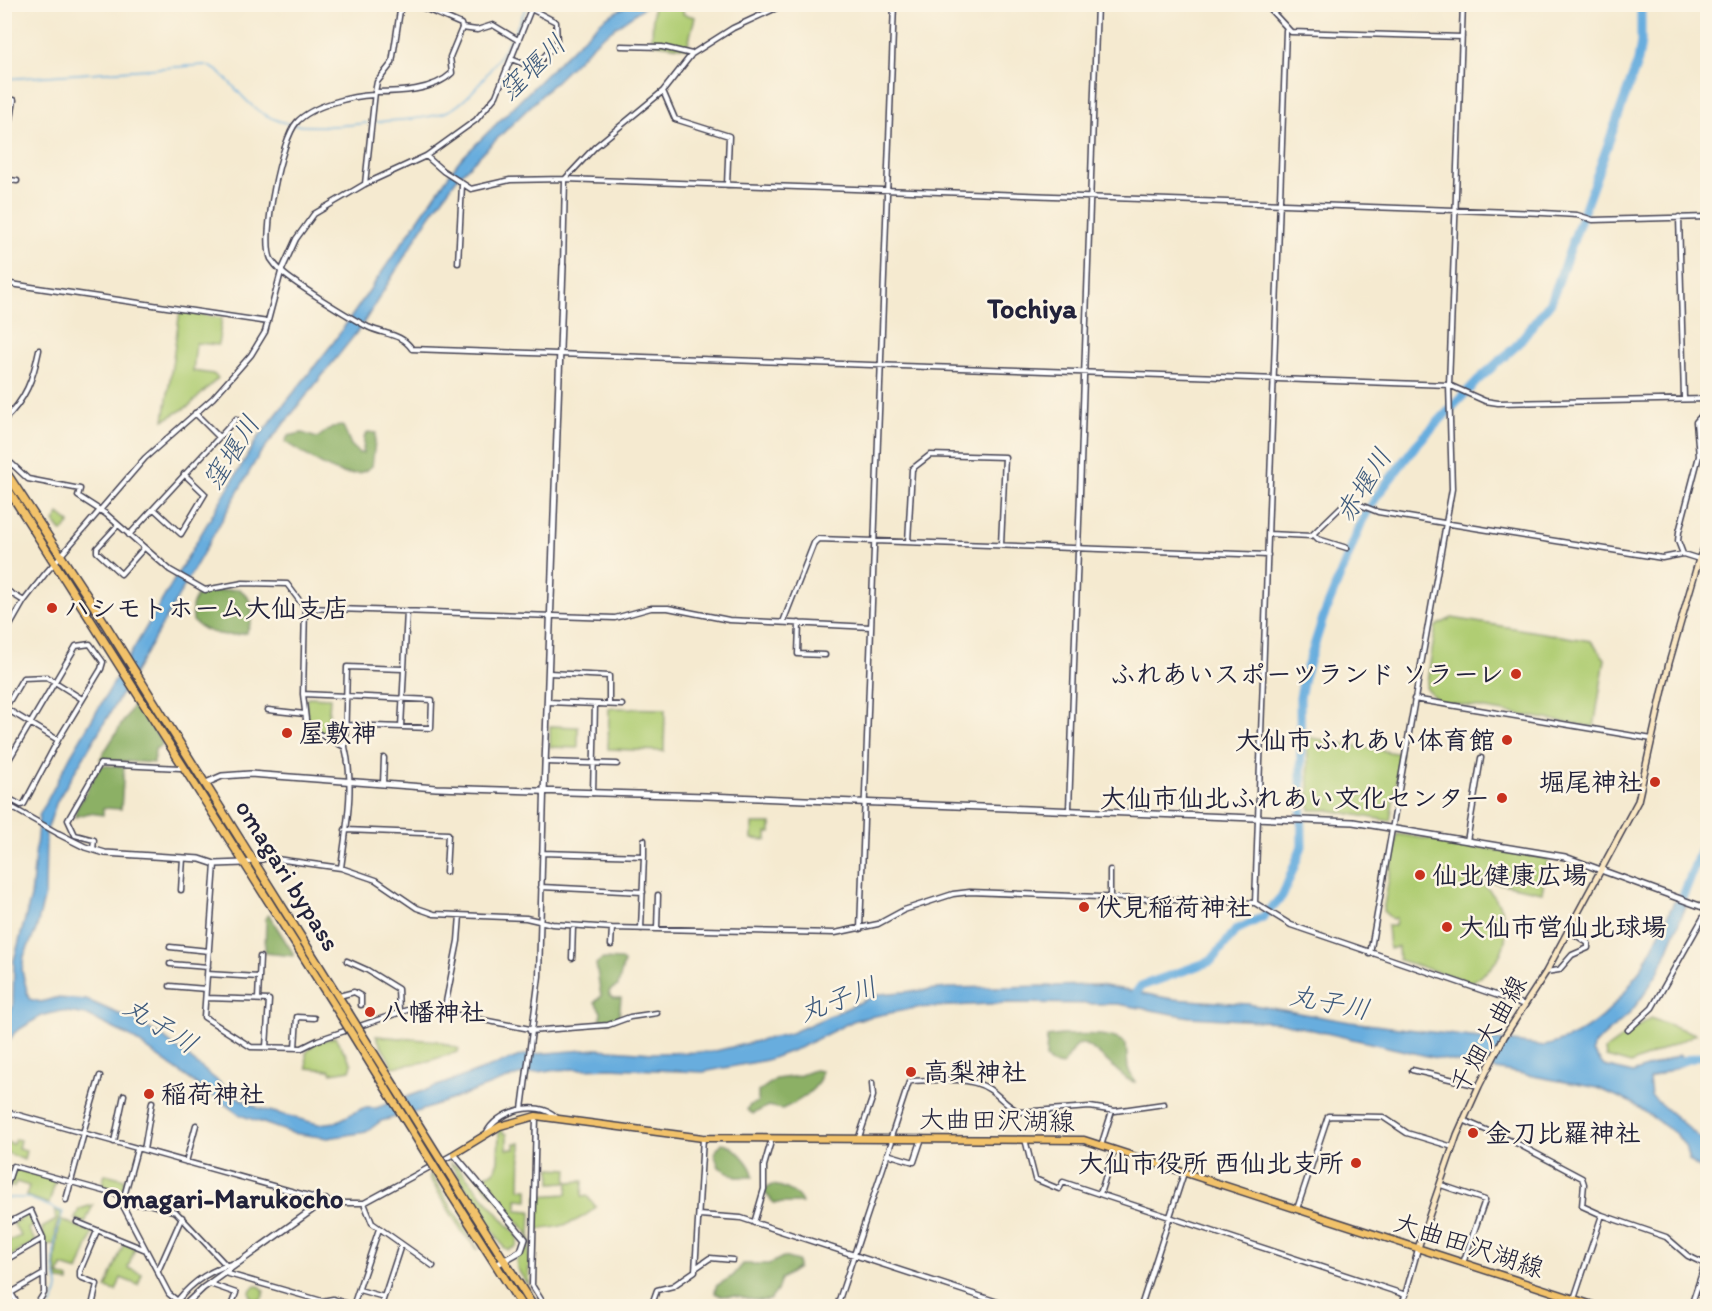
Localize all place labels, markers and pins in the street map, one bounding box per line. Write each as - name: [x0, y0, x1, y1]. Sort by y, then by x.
- place label: ハシモトホーム大仙支店: [64, 592, 349, 624]
- marker: ハシモトホーム大仙支店: [45, 601, 59, 615]
- place label: ふれあいスポーツランド ソラーレ: [1110, 658, 1504, 690]
- marker: ふれあいスポーツランド ソラーレ: [1509, 667, 1523, 681]
- place label: 屋敷神: [299, 717, 377, 749]
- place label: 大仙市ふれあい体育館: [1235, 724, 1495, 756]
- marker: 屋敷神: [280, 726, 294, 740]
- marker: 大仙市ふれあい体育館: [1500, 733, 1514, 747]
- place label: 堀尾神社: [1539, 766, 1643, 798]
- marker: 堀尾神社: [1648, 775, 1662, 789]
- place label: 大仙市仙北ふれあい文化センター: [1100, 782, 1490, 814]
- marker: 大仙市仙北ふれあい文化センター: [1495, 791, 1509, 805]
- place label: 仙北健康広場: [1432, 859, 1588, 891]
- marker: 仙北健康広場: [1413, 868, 1427, 882]
- place label: 伏見稲荷神社: [1096, 891, 1252, 923]
- marker: 伏見稲荷神社: [1077, 900, 1091, 914]
- place label: 大仙市営仙北球場: [1459, 911, 1667, 943]
- marker: 大仙市営仙北球場: [1440, 920, 1454, 934]
- place label: 八幡神社: [382, 996, 486, 1028]
- marker: 八幡神社: [363, 1005, 377, 1019]
- place label: 高梨神社: [923, 1056, 1027, 1088]
- marker: 高梨神社: [904, 1065, 918, 1079]
- place label: 稲荷神社: [161, 1078, 265, 1110]
- marker: 稲荷神社: [142, 1087, 156, 1101]
- place label: 金刀比羅神社: [1485, 1117, 1641, 1149]
- marker: 金刀比羅神社: [1466, 1126, 1480, 1140]
- place label: 大仙市役所 西仙北支所: [1078, 1147, 1344, 1179]
- marker: 大仙市役所 西仙北支所: [1349, 1156, 1363, 1170]

